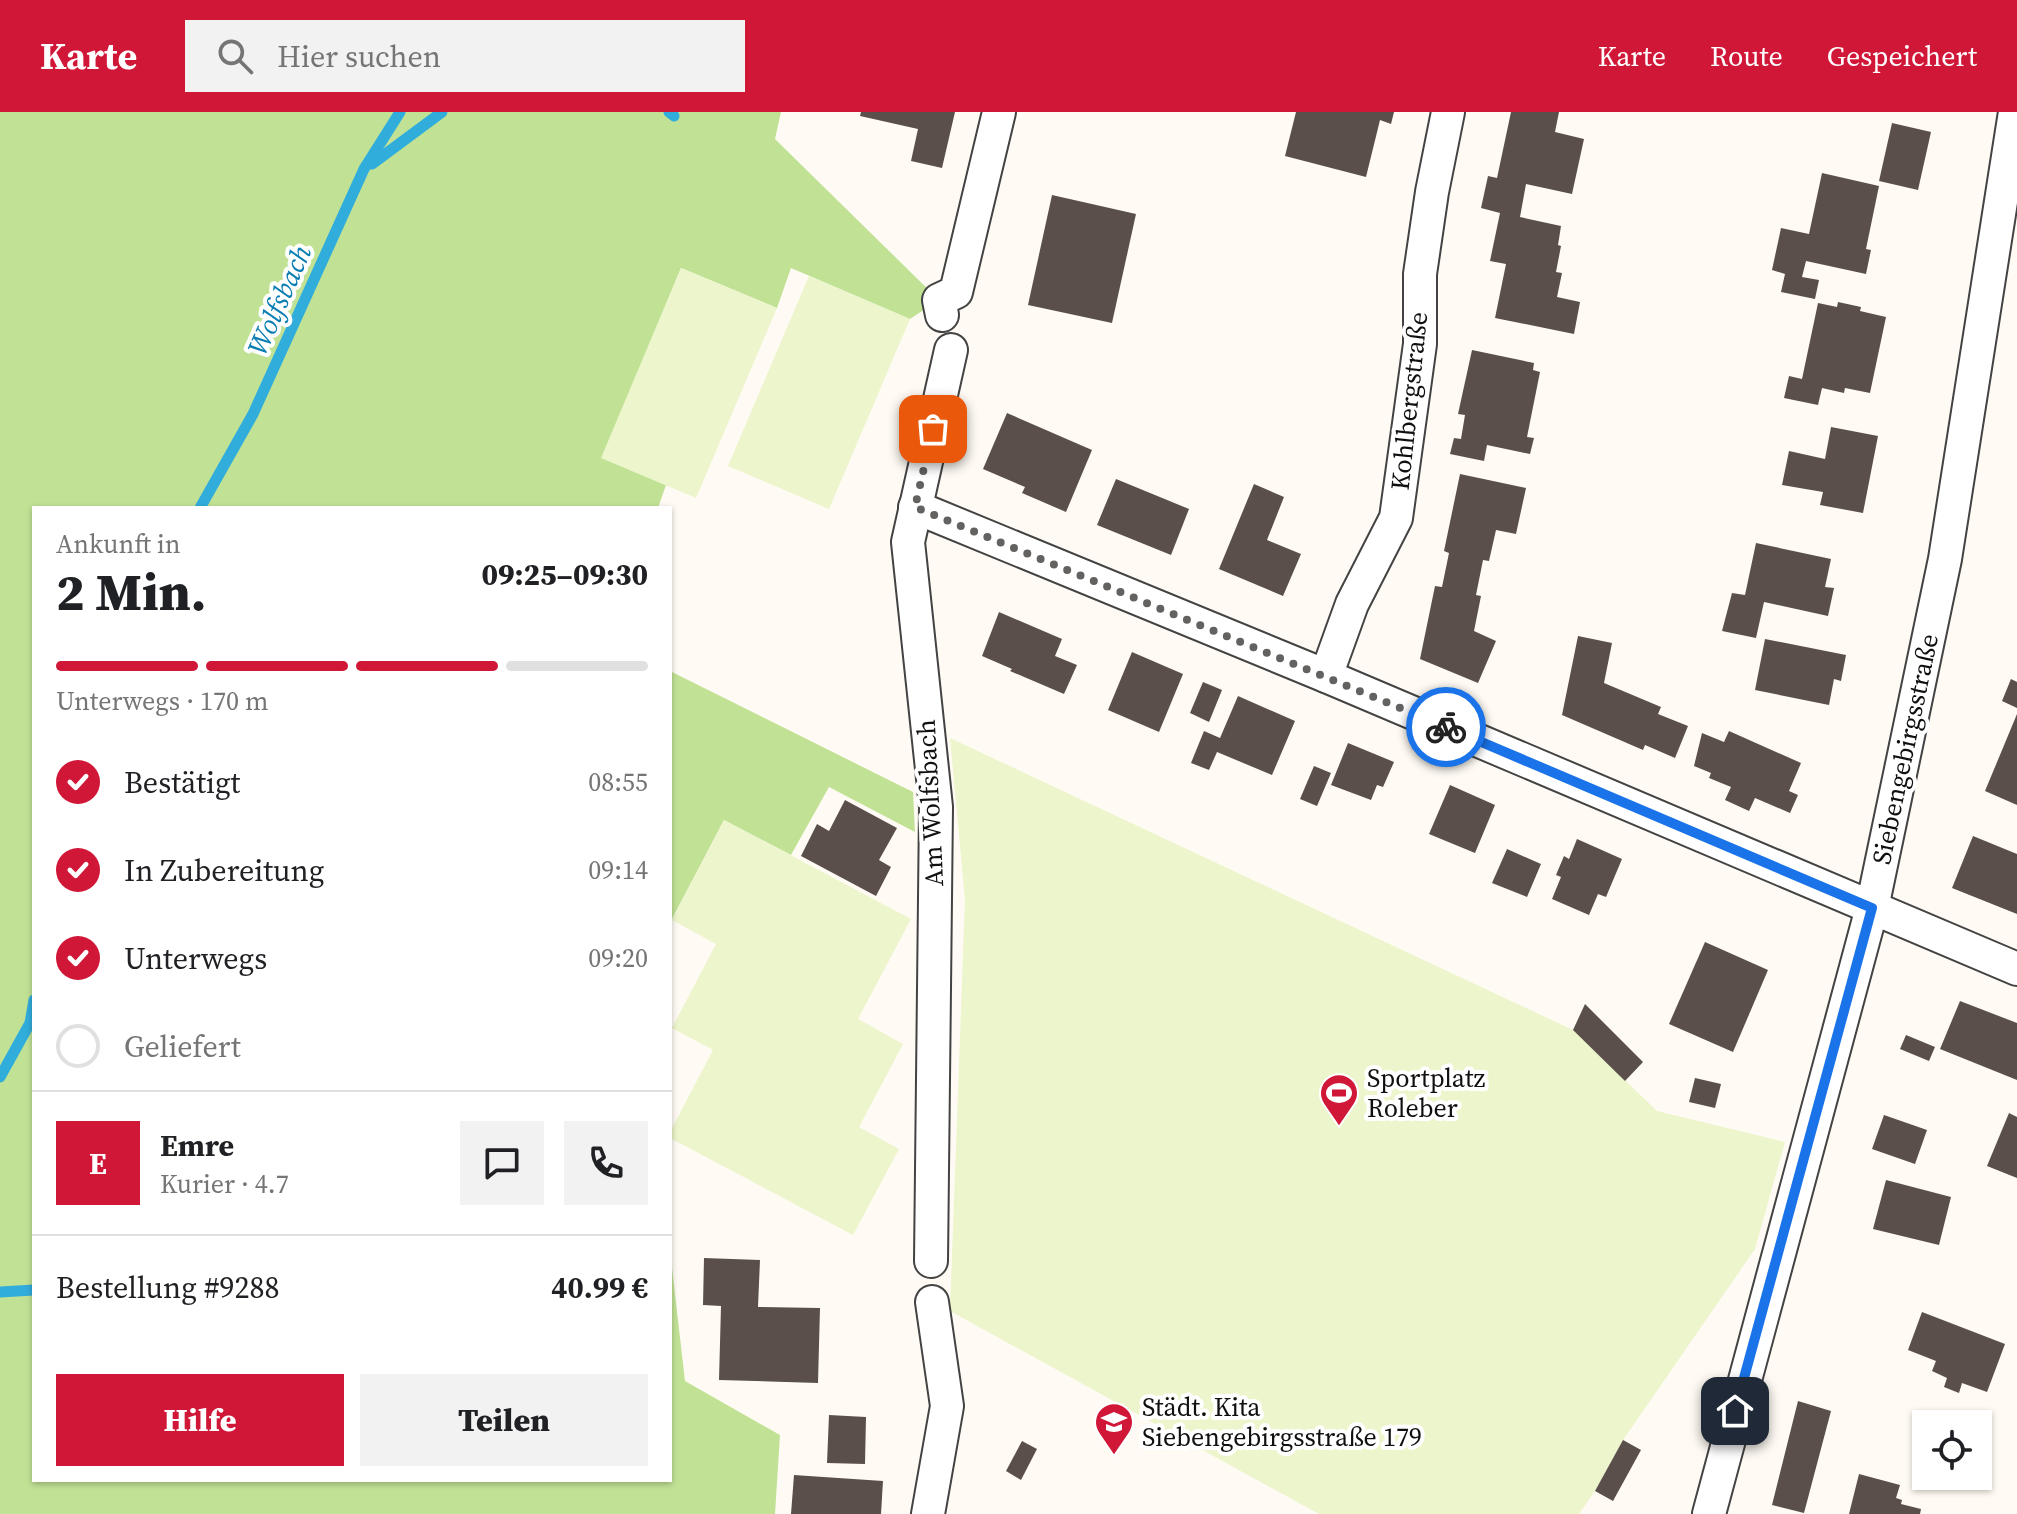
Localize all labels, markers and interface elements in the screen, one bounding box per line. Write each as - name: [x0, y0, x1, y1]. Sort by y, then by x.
- search box: [185, 20, 745, 92]
- text: Karte: [40, 30, 137, 82]
- icon: search: [213, 34, 257, 78]
- text: Hier suchen: [277, 36, 441, 77]
- text: Karte: [1598, 37, 1666, 75]
- text: Route: [1710, 37, 1783, 75]
- text: Gespeichert: [1827, 37, 1977, 75]
- water label: Wolfsbach: [238, 239, 320, 361]
- street label: Kohlbergstraße: [1382, 310, 1436, 492]
- pin: [899, 395, 967, 463]
- icon: bag: [911, 407, 955, 451]
- text: Ankunft in: [56, 526, 180, 562]
- text: 09:25–09:30: [481, 554, 648, 595]
- text: 2 Min.: [56, 556, 206, 627]
- street label: Siebengebirgsstraße: [1863, 630, 1947, 868]
- text: Unterwegs · 170 m: [56, 683, 268, 719]
- courier: [1406, 687, 1486, 767]
- icon: bike: [1424, 705, 1468, 749]
- street label: Am Wolfsbach: [908, 718, 952, 888]
- icon: check: [56, 760, 100, 804]
- text: Bestätigt: [124, 762, 240, 803]
- text: 08:55: [588, 764, 648, 800]
- icon: check: [56, 848, 100, 892]
- text: In Zubereitung: [124, 850, 324, 891]
- text: 09:14: [588, 852, 648, 888]
- icon: check: [56, 936, 100, 980]
- text: Unterwegs: [124, 938, 267, 979]
- text: 09:20: [588, 940, 648, 976]
- text: Geliefert: [124, 1026, 241, 1067]
- place label: Sportplatz Roleber: [1367, 1060, 1485, 1126]
- sports icon: Sportplatz Roleber: [1318, 1072, 1360, 1127]
- button: chat: [460, 1121, 544, 1205]
- button: phone: [564, 1121, 648, 1205]
- text: Emre: [160, 1125, 234, 1166]
- text: E: [89, 1143, 107, 1184]
- text: Kurier · 4.7: [160, 1166, 289, 1202]
- text: Bestellung #9288: [56, 1267, 280, 1308]
- text: 40.99 €: [551, 1267, 648, 1308]
- button: Hilfe: [56, 1374, 344, 1466]
- button: Teilen: [360, 1374, 648, 1466]
- pin: [1701, 1377, 1769, 1445]
- place label: Städt. Kita Siebengebirgsstraße 179: [1142, 1389, 1422, 1455]
- icon: home: [1713, 1389, 1757, 1433]
- school or university icon: Städt. Kita Siebengebirgsstraße 179: [1093, 1401, 1135, 1456]
- map controls: [1912, 1410, 1992, 1490]
- button: locate: [1912, 1410, 1992, 1490]

